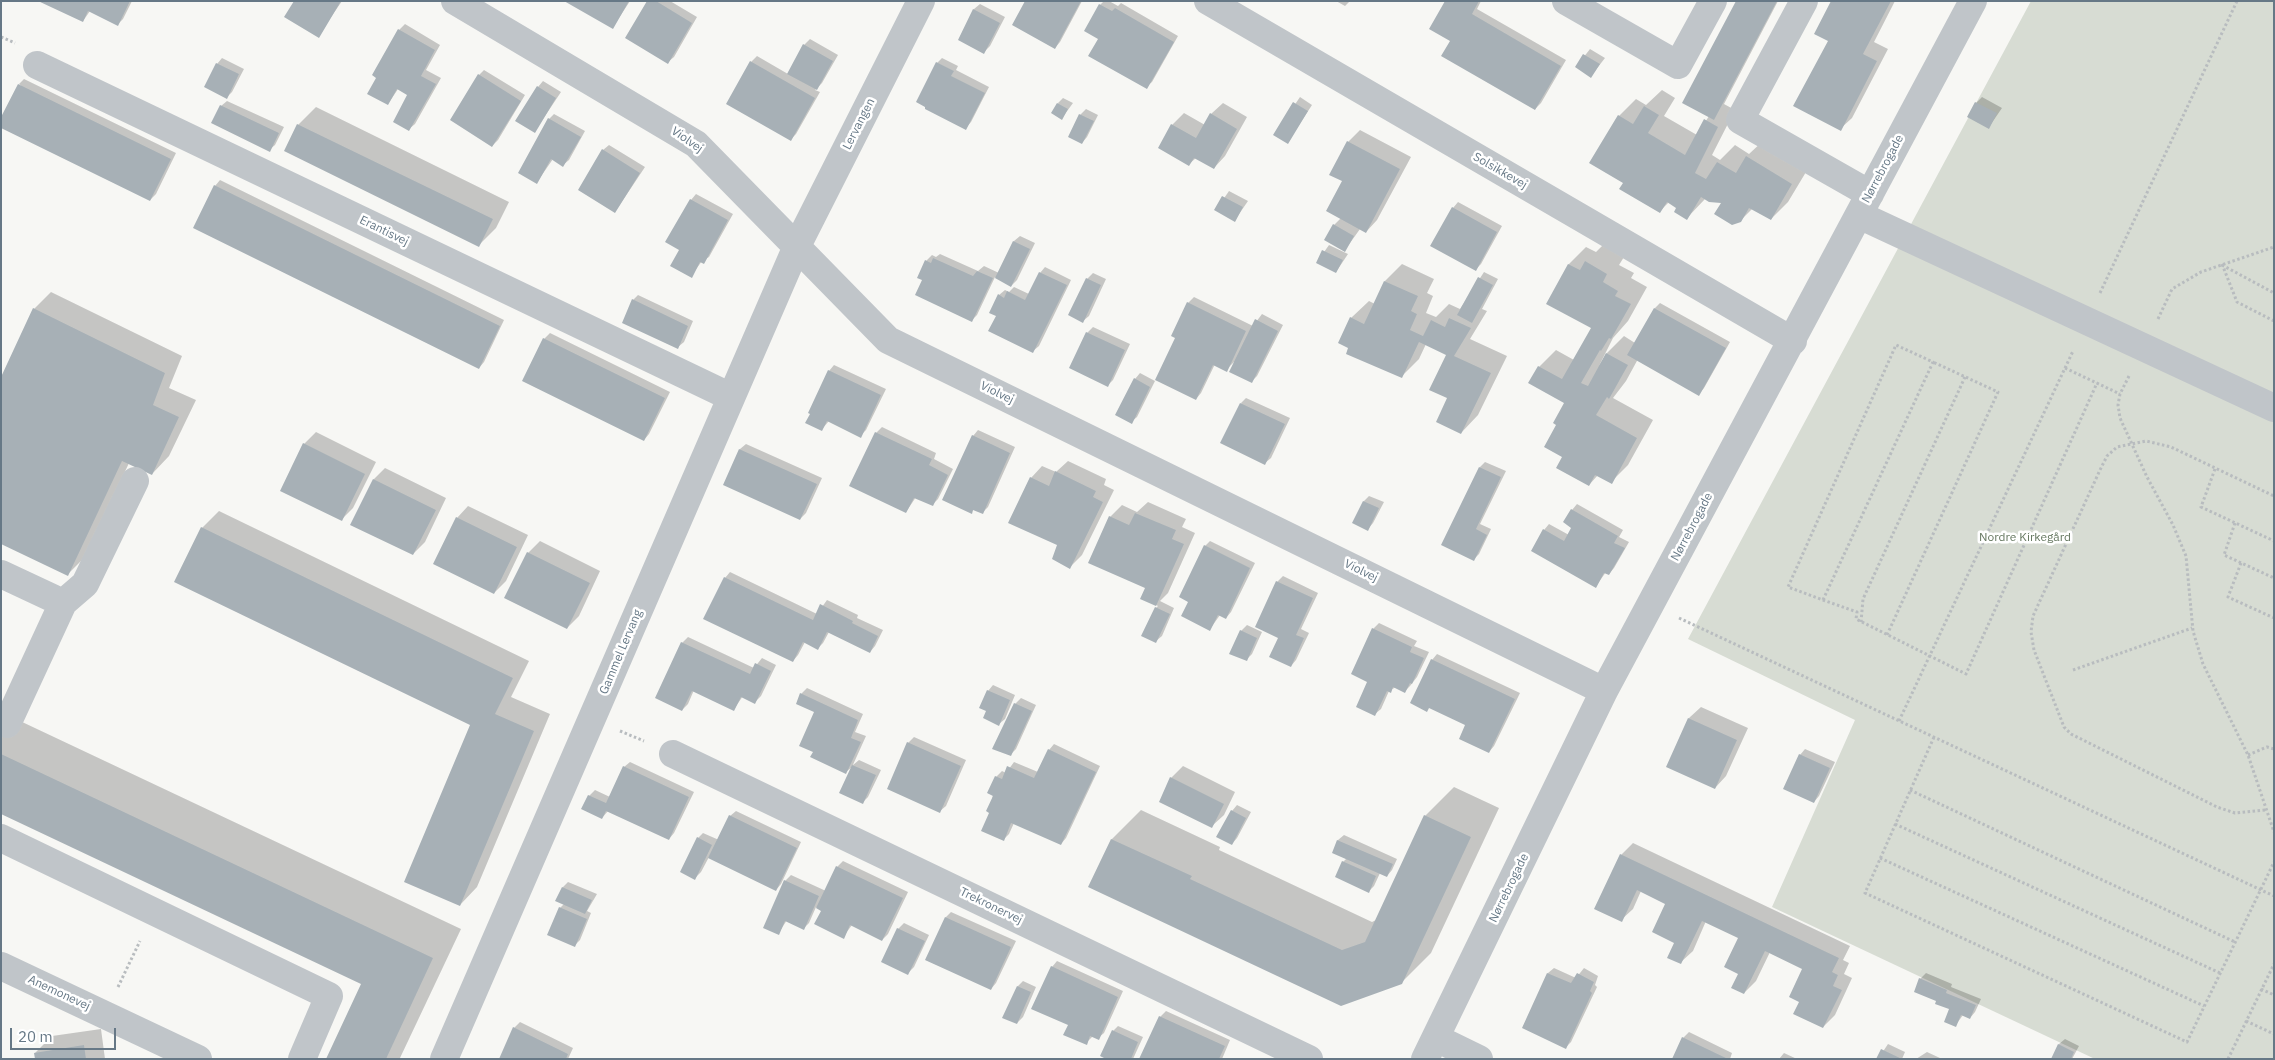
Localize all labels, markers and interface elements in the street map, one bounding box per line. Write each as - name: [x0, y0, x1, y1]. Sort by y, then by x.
- street label: Lervangen: [840, 96, 878, 152]
- street label: Violvej: [668, 124, 706, 156]
- street label: Nørrebrogade: [1859, 133, 1907, 205]
- street label: Solsikkevej: [1470, 150, 1530, 192]
- street label: Erantisvej: [357, 213, 411, 249]
- street label: Violvej: [978, 379, 1016, 407]
- street label: Nørrebrogade: [1668, 491, 1716, 563]
- park label: Nordre Kirkegård: [1979, 531, 2071, 545]
- street label: Violvej: [1342, 557, 1380, 585]
- street label: Gammel Lervang: [597, 607, 645, 697]
- street label: Nørrebrogade: [1486, 851, 1532, 925]
- street label: Trekronervej: [957, 885, 1025, 927]
- street label: Anemonevej: [26, 972, 92, 1014]
- scale bar: [12, 1018, 119, 1050]
- text: 20 m: [18, 1027, 53, 1046]

